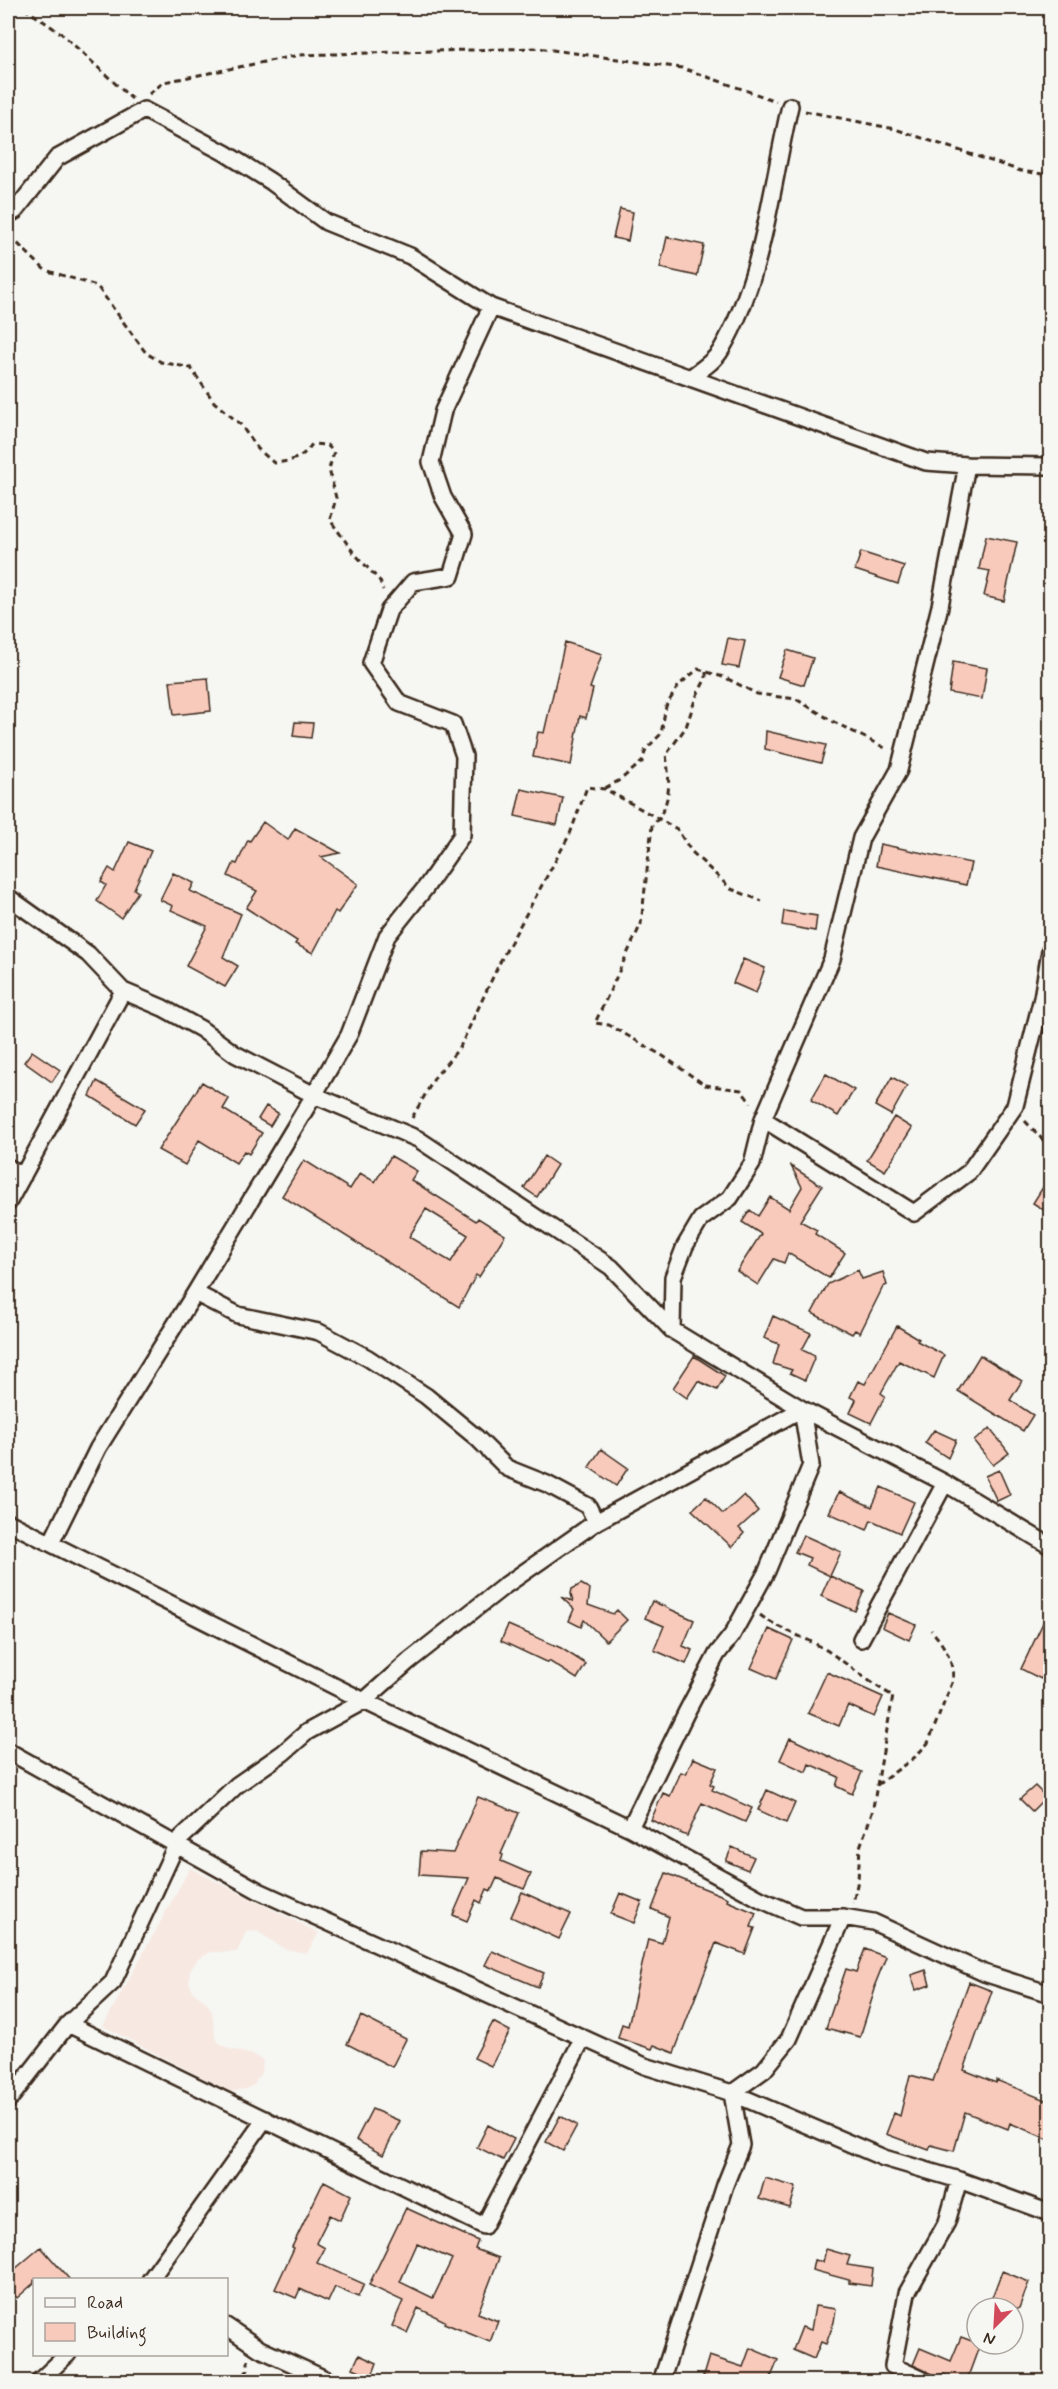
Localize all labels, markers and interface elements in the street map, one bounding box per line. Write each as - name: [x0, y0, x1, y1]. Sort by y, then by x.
- legend: [33, 2278, 228, 2356]
- text: Road: [87, 2291, 123, 2315]
- north arrow: [965, 2296, 1025, 2356]
- text: Building: [87, 2321, 147, 2347]
- text: N: [980, 2327, 999, 2350]

